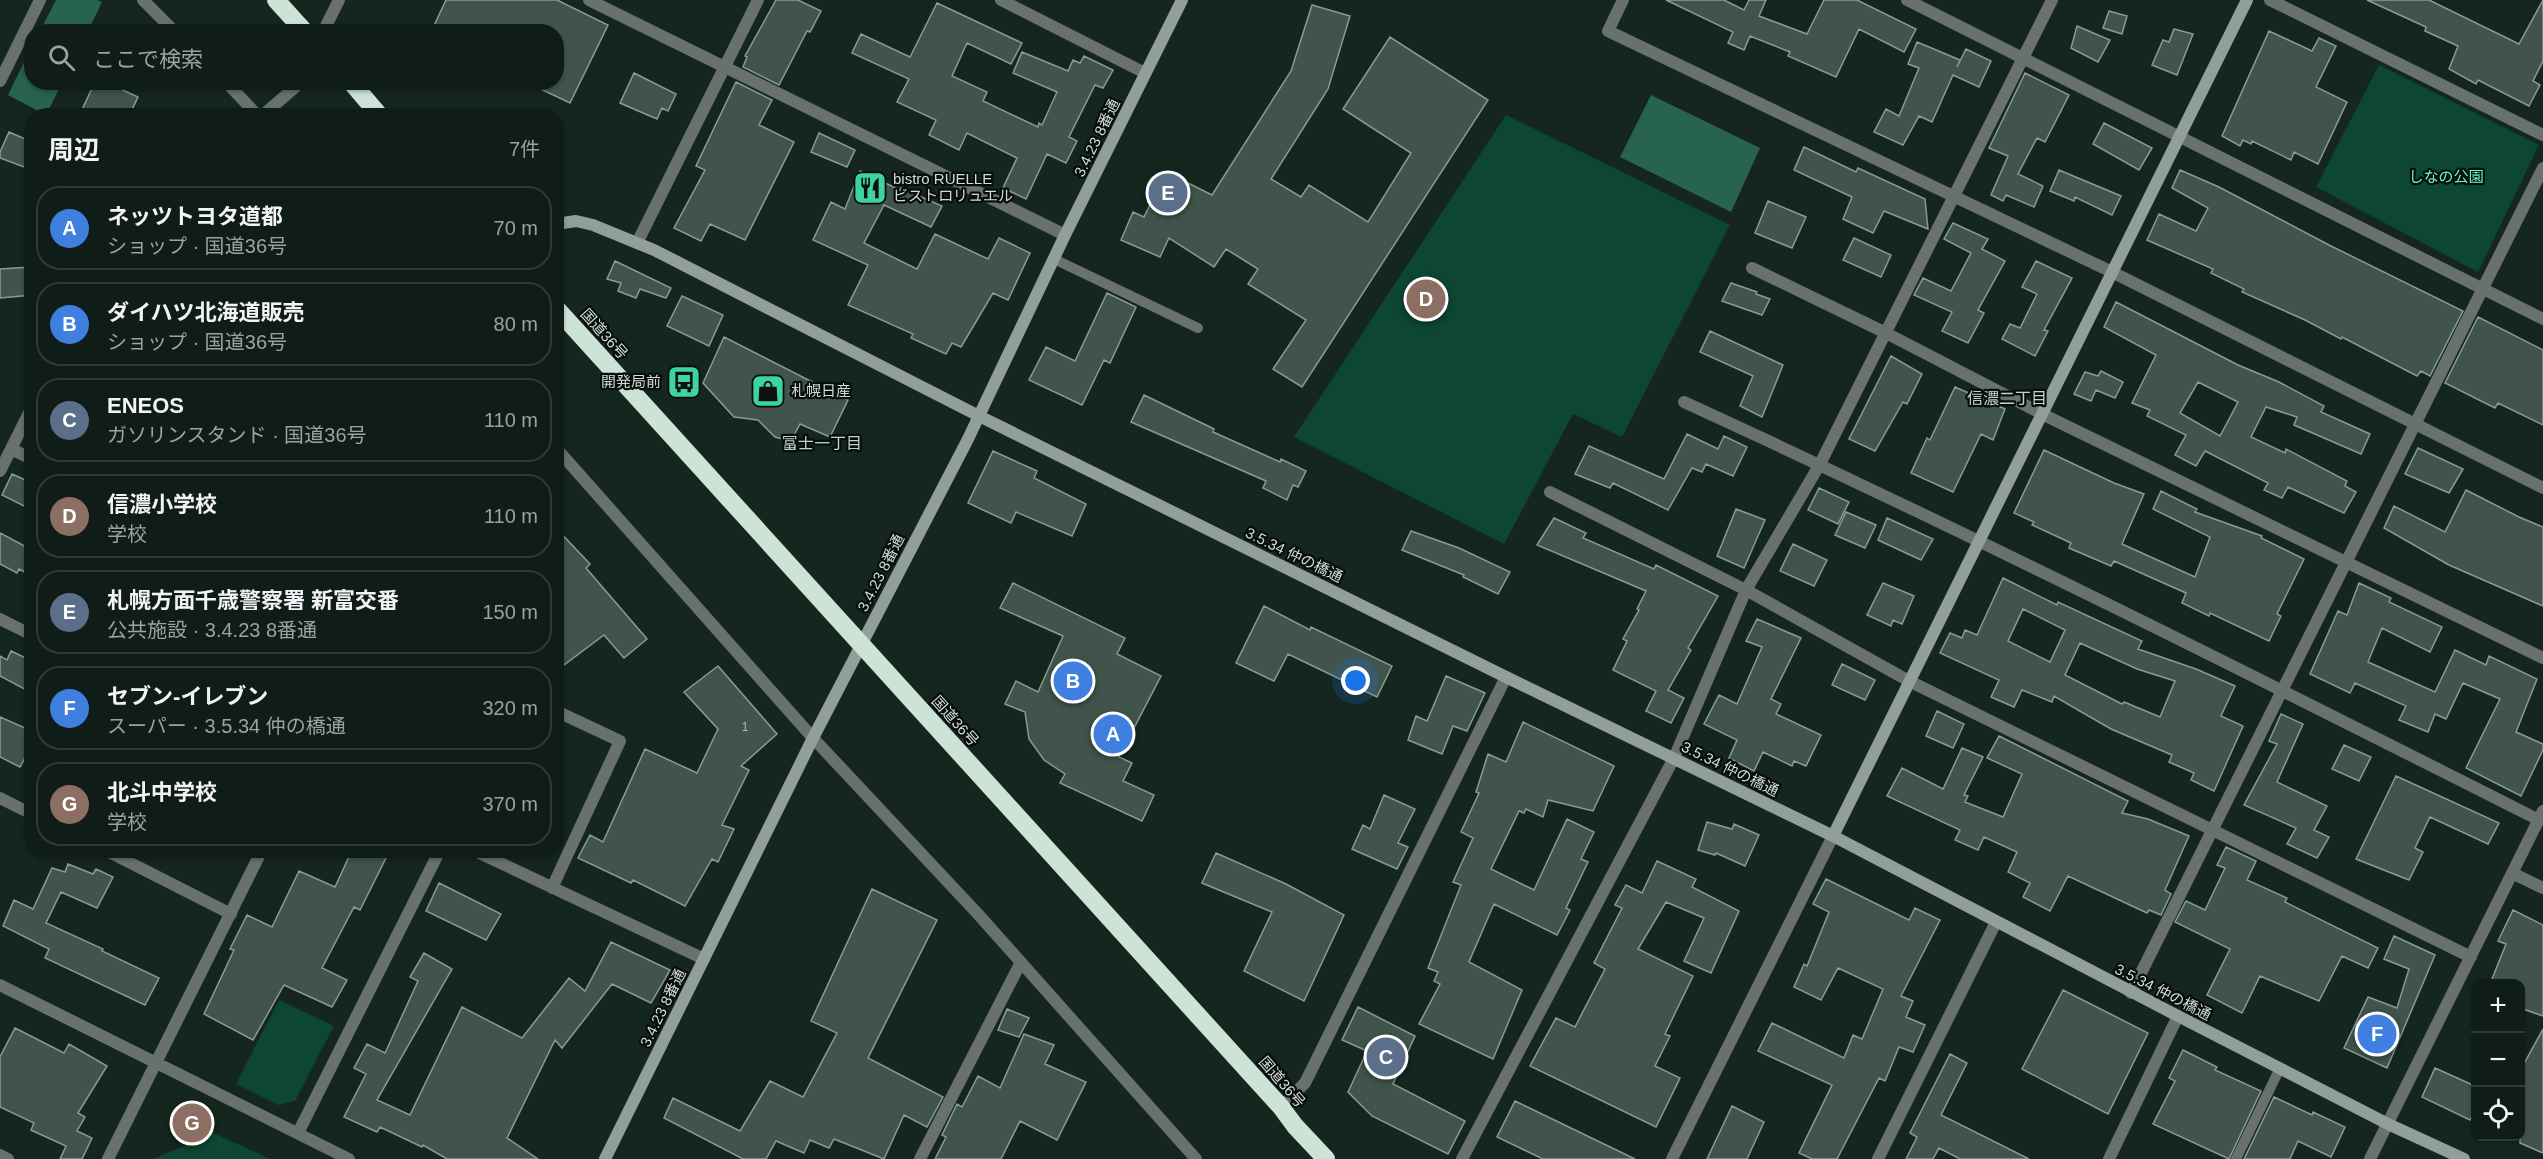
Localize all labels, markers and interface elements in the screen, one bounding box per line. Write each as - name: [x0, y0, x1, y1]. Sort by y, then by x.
- search box: [24, 24, 564, 90]
- icon: search: [45, 41, 78, 74]
- text: ここで検索: [93, 47, 203, 72]
- street label: 3.4.23 8番通: [1070, 96, 1123, 179]
- text: 周辺: [48, 135, 100, 165]
- text: 7件: [509, 138, 540, 160]
- park label: しなの公園: [2408, 168, 2484, 185]
- restaurant icon: bistro RUELLE ビストロリュエル: [852, 170, 888, 206]
- place label: bistro RUELLE ビストロリュエル: [893, 170, 1013, 204]
- pin: E: [1148, 170, 1188, 216]
- text: ネッツトヨタ道都: [107, 204, 283, 229]
- text: A: [62, 217, 77, 239]
- text: 70 m: [494, 217, 538, 239]
- text: ショップ · 国道36号: [107, 235, 287, 257]
- pin: D: [1406, 276, 1446, 322]
- text: ダイハツ北海道販売: [107, 300, 305, 325]
- street label: 国道36号: [577, 305, 631, 362]
- text: B: [62, 313, 77, 335]
- text: 80 m: [494, 313, 538, 335]
- text: ショップ · 国道36号: [107, 331, 287, 353]
- bus stop icon: 開発局前: [666, 364, 702, 400]
- place label: 開発局前: [601, 373, 661, 390]
- shop icon: 札幌日産: [750, 373, 786, 409]
- place label: 札幌日産: [791, 382, 851, 399]
- district label: 信濃二丁目: [1967, 390, 2047, 407]
- text: ENEOS: [107, 393, 184, 418]
- text: C: [62, 409, 77, 431]
- text: 110 m: [484, 409, 538, 431]
- text: ガソリンスタンド · 国道36号: [107, 424, 367, 446]
- district label: 富士一丁目: [782, 435, 862, 452]
- text: 信濃小学校: [107, 492, 217, 517]
- text: D: [62, 505, 77, 527]
- text: 110 m: [484, 505, 538, 527]
- text: 学校: [107, 523, 147, 545]
- street label: 3.5.34 仲の橋通: [1243, 524, 1346, 585]
- street label: 3.4.23 8番通: [854, 531, 907, 614]
- text: 札幌方面千歳警察署 新富交番: [107, 588, 399, 613]
- text: E: [63, 601, 76, 623]
- text: 150 m: [482, 601, 538, 623]
- text: 公共施設 · 3.4.23 8番通: [107, 619, 317, 641]
- pin: B: [1054, 658, 1092, 704]
- your location: [1341, 666, 1370, 695]
- text: セブン-イレブン: [107, 684, 268, 709]
- street label: 国道36号: [928, 692, 982, 749]
- text: F: [63, 697, 76, 719]
- text: 320 m: [482, 697, 538, 719]
- pin: A: [1094, 712, 1132, 756]
- text: スーパー · 3.5.34 仲の橋通: [107, 715, 346, 737]
- house number: 1: [742, 720, 749, 734]
- street label: 3.5.34 仲の橋通: [1679, 738, 1782, 799]
- text: 北斗中学校: [107, 780, 217, 805]
- text: G: [62, 793, 77, 815]
- text: 370 m: [482, 793, 538, 815]
- text: 学校: [107, 811, 147, 833]
- street label: 3.5.34 仲の橋通: [2112, 960, 2214, 1023]
- street label: 3.4.23 8番通: [636, 966, 689, 1049]
- map controls: [2471, 979, 2525, 1141]
- button: +: [2471, 979, 2525, 1033]
- pin: F: [2358, 1012, 2396, 1056]
- button: −: [2471, 1033, 2525, 1087]
- pin: C: [1366, 1034, 1406, 1080]
- street label: 国道36号: [1256, 1053, 1309, 1111]
- button: locate: [2471, 1087, 2525, 1141]
- pin: G: [172, 1100, 212, 1146]

